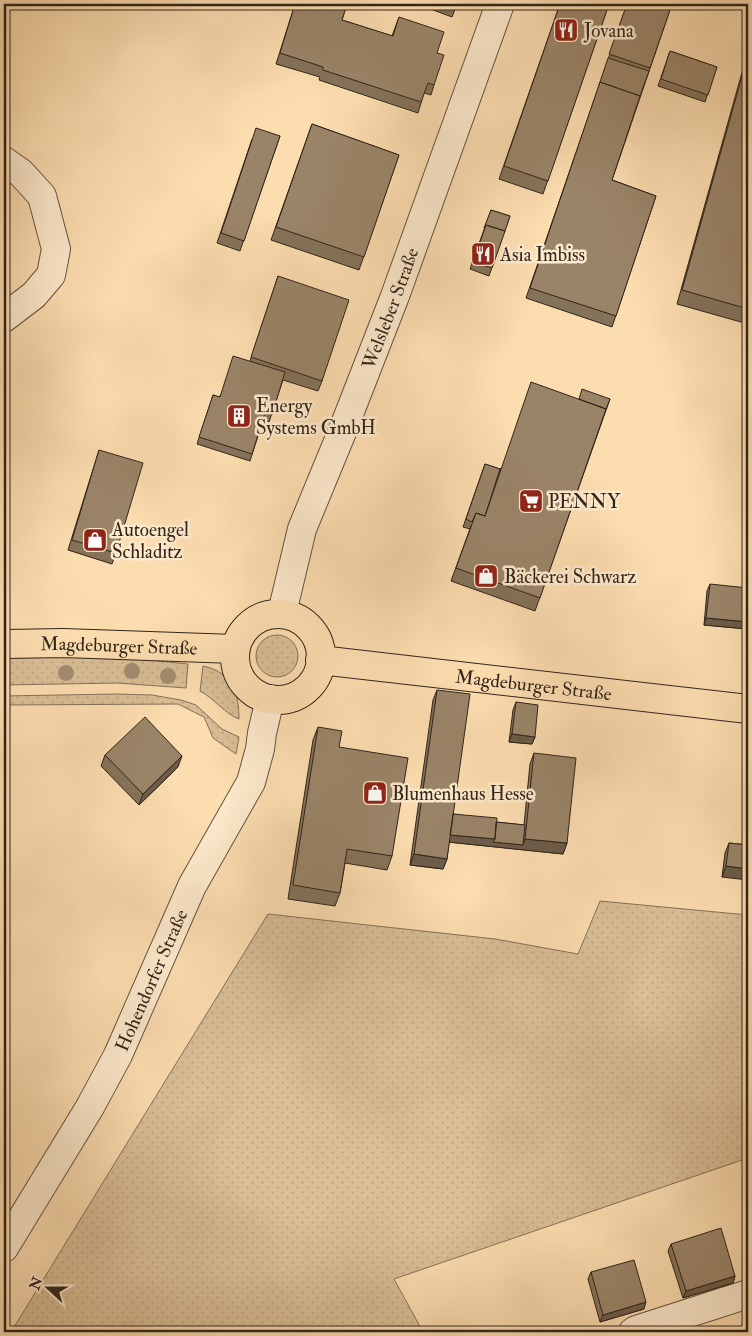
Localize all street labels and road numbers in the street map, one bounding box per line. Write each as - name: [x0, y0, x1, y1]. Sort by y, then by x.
- street label: Welsleber Straße: [356, 244, 424, 374]
- street label: Magdeburger Straße: [40, 632, 198, 661]
- street label: Magdeburger Straße: [454, 665, 613, 706]
- street label: Hohendorfer Straße: [110, 906, 193, 1055]

